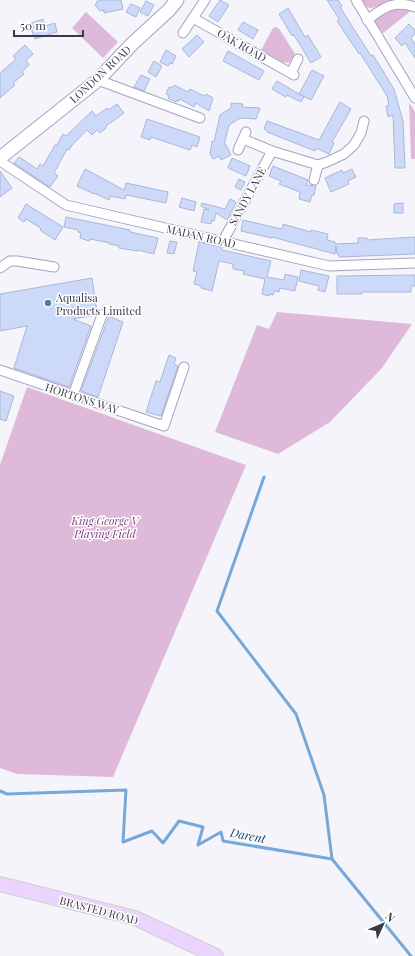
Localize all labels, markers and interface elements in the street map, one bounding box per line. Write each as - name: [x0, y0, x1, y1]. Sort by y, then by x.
- scale bar: [14, 12, 83, 38]
- text: 50 m: [20, 17, 46, 33]
- street label: OAK ROAD: [215, 25, 269, 65]
- street label: LONDON ROAD: [66, 42, 134, 106]
- street label: SANDY LANE: [225, 164, 269, 228]
- street label: MADAN ROAD: [165, 221, 237, 251]
- place label: Aqualisa Products Limited: [55, 290, 142, 318]
- marker: Aqualisa Products Limited: [43, 298, 53, 308]
- street label: HORTONS WAY: [43, 379, 121, 417]
- park label: King George V Playing Field: [71, 513, 140, 541]
- water label: Darent: [228, 824, 268, 846]
- street label: BRASTED ROAD: [58, 892, 140, 928]
- north arrow: [363, 904, 403, 944]
- text: N: [382, 909, 399, 925]

